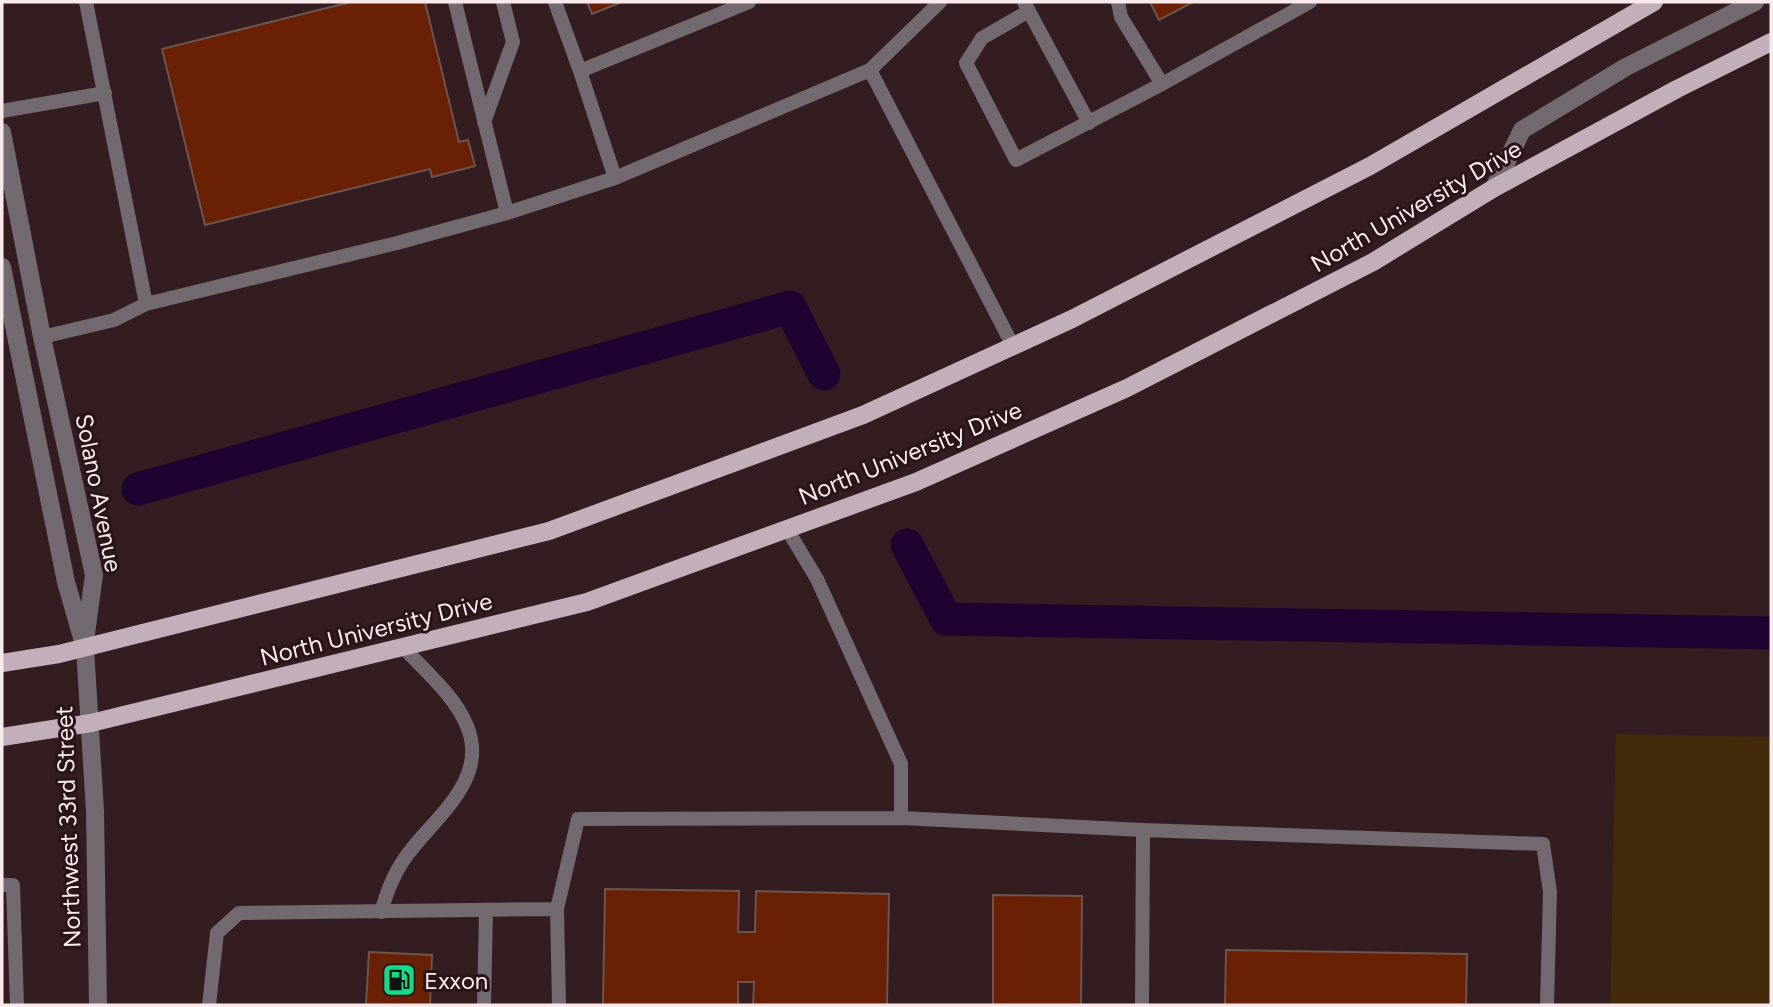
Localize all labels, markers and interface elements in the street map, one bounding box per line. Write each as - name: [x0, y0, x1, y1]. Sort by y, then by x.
- street label: North University Drive: [1306, 134, 1526, 278]
- street label: North University Drive: [794, 395, 1026, 511]
- street label: Solano Avenue: [69, 411, 129, 575]
- street label: North University Drive: [257, 586, 495, 672]
- street label: Northwest 33rd Street: [49, 705, 87, 949]
- fuel station icon: Exxon: [380, 961, 418, 999]
- place label: Exxon: [424, 966, 488, 995]

